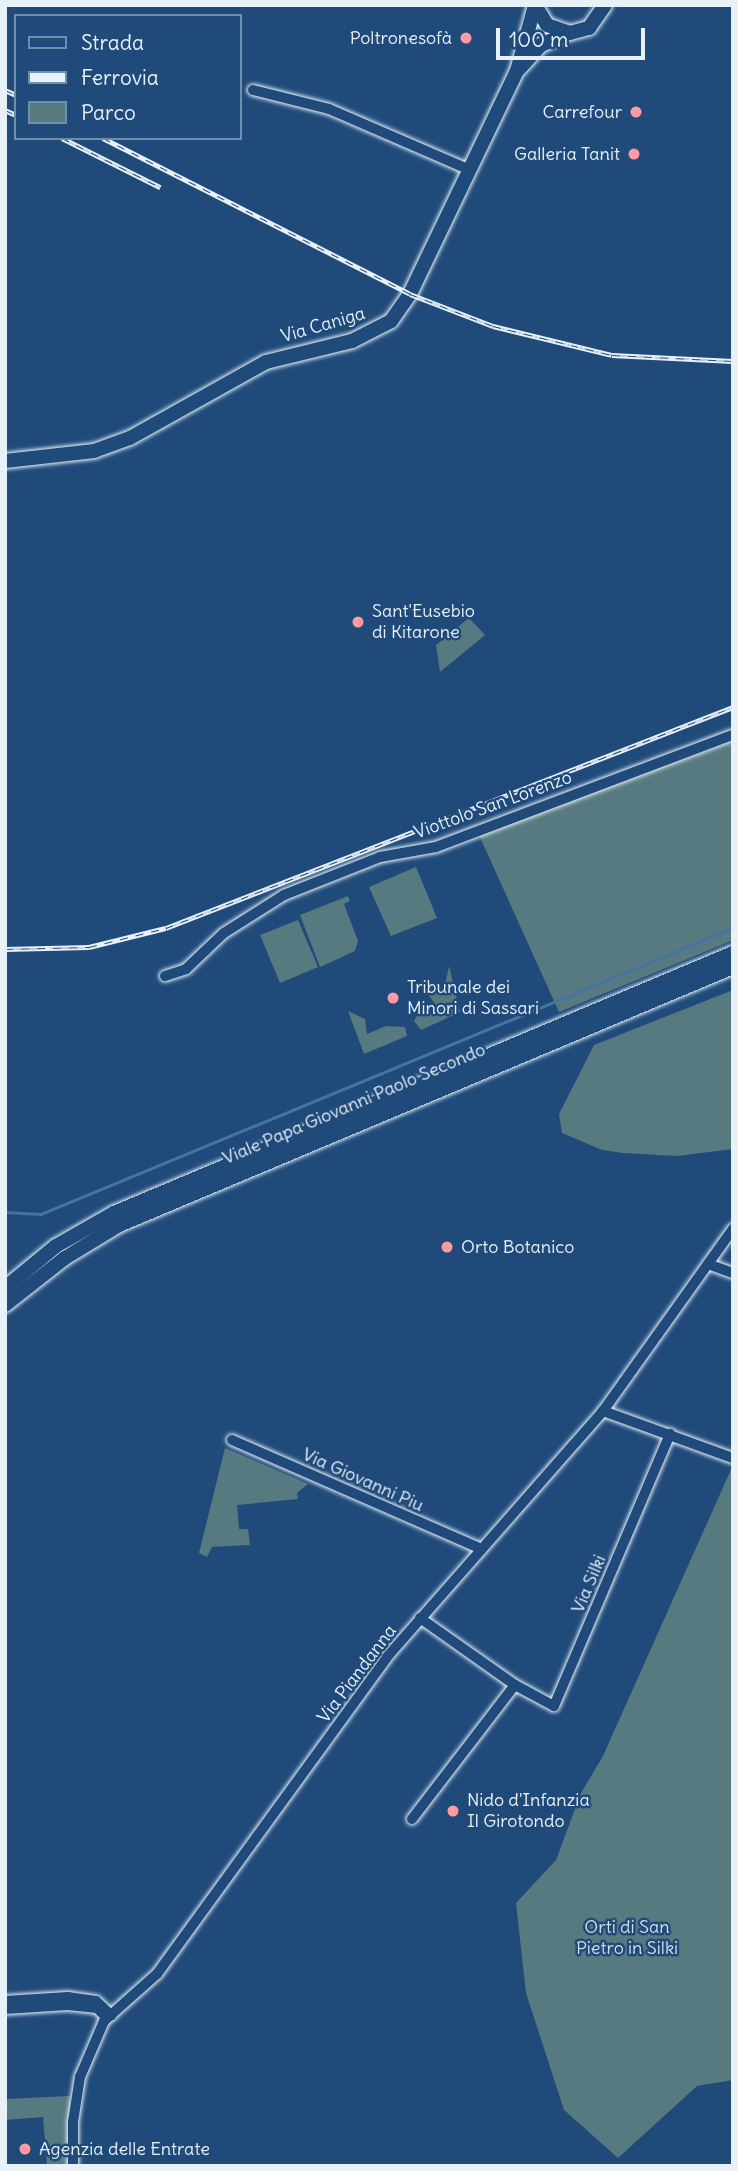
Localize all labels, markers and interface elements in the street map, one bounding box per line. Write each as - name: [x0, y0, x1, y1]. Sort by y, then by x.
- legend: [14, 14, 242, 140]
- scale bar: [500, 14, 649, 58]
- text: 100 m: [509, 26, 568, 53]
- place label: Poltronesofà: [350, 27, 452, 49]
- text: Strada: [81, 29, 144, 56]
- marker: Poltronesofà: [458, 30, 474, 46]
- text: Ferrovia: [81, 64, 159, 91]
- text: Parco: [81, 99, 136, 126]
- place label: Carrefour: [543, 101, 622, 123]
- marker: Carrefour: [628, 104, 644, 120]
- place label: Galleria Tanit: [514, 143, 620, 165]
- marker: Galleria Tanit: [626, 146, 642, 162]
- street label: Via Caniga: [278, 303, 368, 347]
- place label: Sant'Eusebio di Kitarone: [372, 601, 475, 644]
- marker: Sant'Eusebio di Kitarone: [350, 614, 366, 630]
- street label: Viottolo San Lorenzo: [411, 766, 575, 844]
- place label: Tribunale dei Minori di Sassari: [407, 977, 539, 1020]
- marker: Tribunale dei Minori di Sassari: [385, 990, 401, 1006]
- street label: Viale Papa Giovanni Paolo Secondo: [219, 1039, 489, 1169]
- place label: Orto Botanico: [461, 1236, 574, 1258]
- marker: Orto Botanico: [439, 1239, 455, 1255]
- street label: Via Giovanni Piu: [299, 1444, 427, 1516]
- street label: Via Silki: [567, 1552, 611, 1616]
- street label: Via Piandanna: [313, 1621, 401, 1727]
- place label: Nido d'Infanzia Il Girotondo: [467, 1790, 590, 1832]
- marker: Nido d'Infanzia Il Girotondo: [445, 1803, 461, 1819]
- park label: Orti di San Pietro in Silki: [576, 1917, 678, 1960]
- place label: Agenzia delle Entrate: [39, 2138, 210, 2160]
- marker: Agenzia delle Entrate: [17, 2141, 33, 2157]

